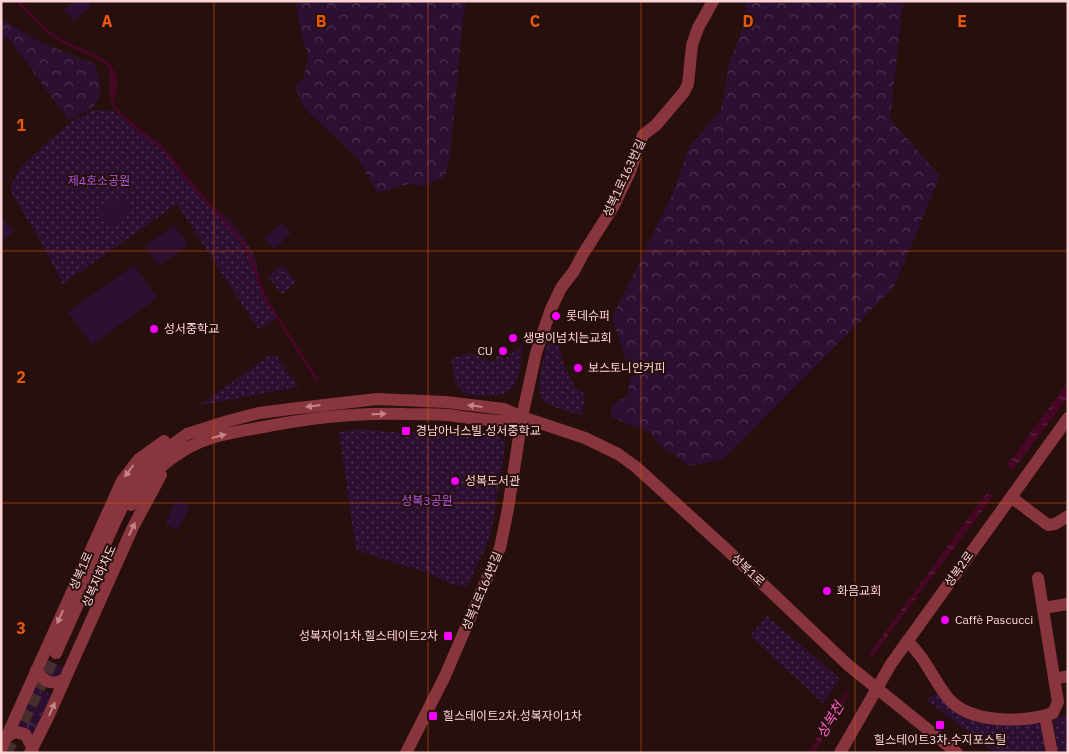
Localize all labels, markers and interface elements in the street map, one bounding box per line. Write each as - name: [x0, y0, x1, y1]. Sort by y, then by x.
- text: A: [102, 11, 113, 31]
- text: B: [316, 11, 327, 31]
- text: C: [530, 11, 540, 31]
- text: D: [742, 11, 754, 31]
- text: E: [957, 11, 967, 31]
- text: 1: [16, 115, 26, 135]
- street label: 성복1로163번길: [599, 137, 648, 219]
- park label: 제4호소공원: [68, 173, 130, 188]
- place label: 롯데슈퍼: [566, 308, 610, 323]
- marker: 롯데슈퍼: [550, 310, 562, 322]
- place label: 성서중학교: [164, 321, 219, 336]
- marker: 성서중학교: [148, 323, 160, 335]
- place label: 생명이넘치는교회: [523, 330, 611, 345]
- marker: 생명이넘치는교회: [507, 332, 519, 344]
- place label: CU: [477, 343, 493, 358]
- marker: CU: [497, 345, 509, 357]
- place label: 보스토니안커피: [588, 360, 665, 375]
- marker: 보스토니안커피: [572, 362, 584, 374]
- text: 2: [16, 367, 26, 387]
- one-way arrow: [305, 402, 321, 410]
- one-way arrow: [466, 402, 482, 410]
- one-way arrow: [371, 410, 387, 418]
- place label: 경남아너스빌.성서중학교: [416, 423, 541, 438]
- marker: 경남아너스빌.성서중학교: [400, 425, 412, 437]
- one-way arrow: [211, 432, 226, 440]
- one-way arrow: [124, 464, 135, 477]
- place label: 성복도서관: [465, 473, 520, 488]
- marker: 성복도서관: [449, 475, 461, 487]
- park label: 성복3공원: [401, 493, 453, 508]
- one-way arrow: [128, 521, 136, 536]
- street label: 성복지하차도: [78, 542, 119, 609]
- street label: 성복2로: [941, 548, 977, 589]
- street label: 성복1로: [65, 549, 96, 592]
- street label: 성복1로164번길: [458, 549, 505, 632]
- street label: 성복1로: [728, 550, 768, 589]
- place label: 화음교회: [837, 583, 881, 598]
- marker: 화음교회: [821, 585, 833, 597]
- one-way arrow: [55, 610, 63, 624]
- place label: Caffè Pascucci: [955, 612, 1033, 627]
- marker: Caffè Pascucci: [939, 614, 951, 626]
- text: 3: [16, 618, 26, 638]
- place label: 성복자이1차.힐스테이트2차: [299, 628, 438, 643]
- marker: 성복자이1차.힐스테이트2차: [442, 630, 454, 642]
- water label: 성복천: [812, 698, 848, 741]
- one-way arrow: [48, 702, 56, 716]
- place label: 힐스테이트2차.성복자이1차: [443, 708, 582, 723]
- marker: 힐스테이트2차.성복자이1차: [427, 710, 439, 722]
- marker: 힐스테이트3차.수지포스틸: [934, 719, 946, 731]
- place label: 힐스테이트3차.수지포스틸: [874, 732, 1006, 747]

